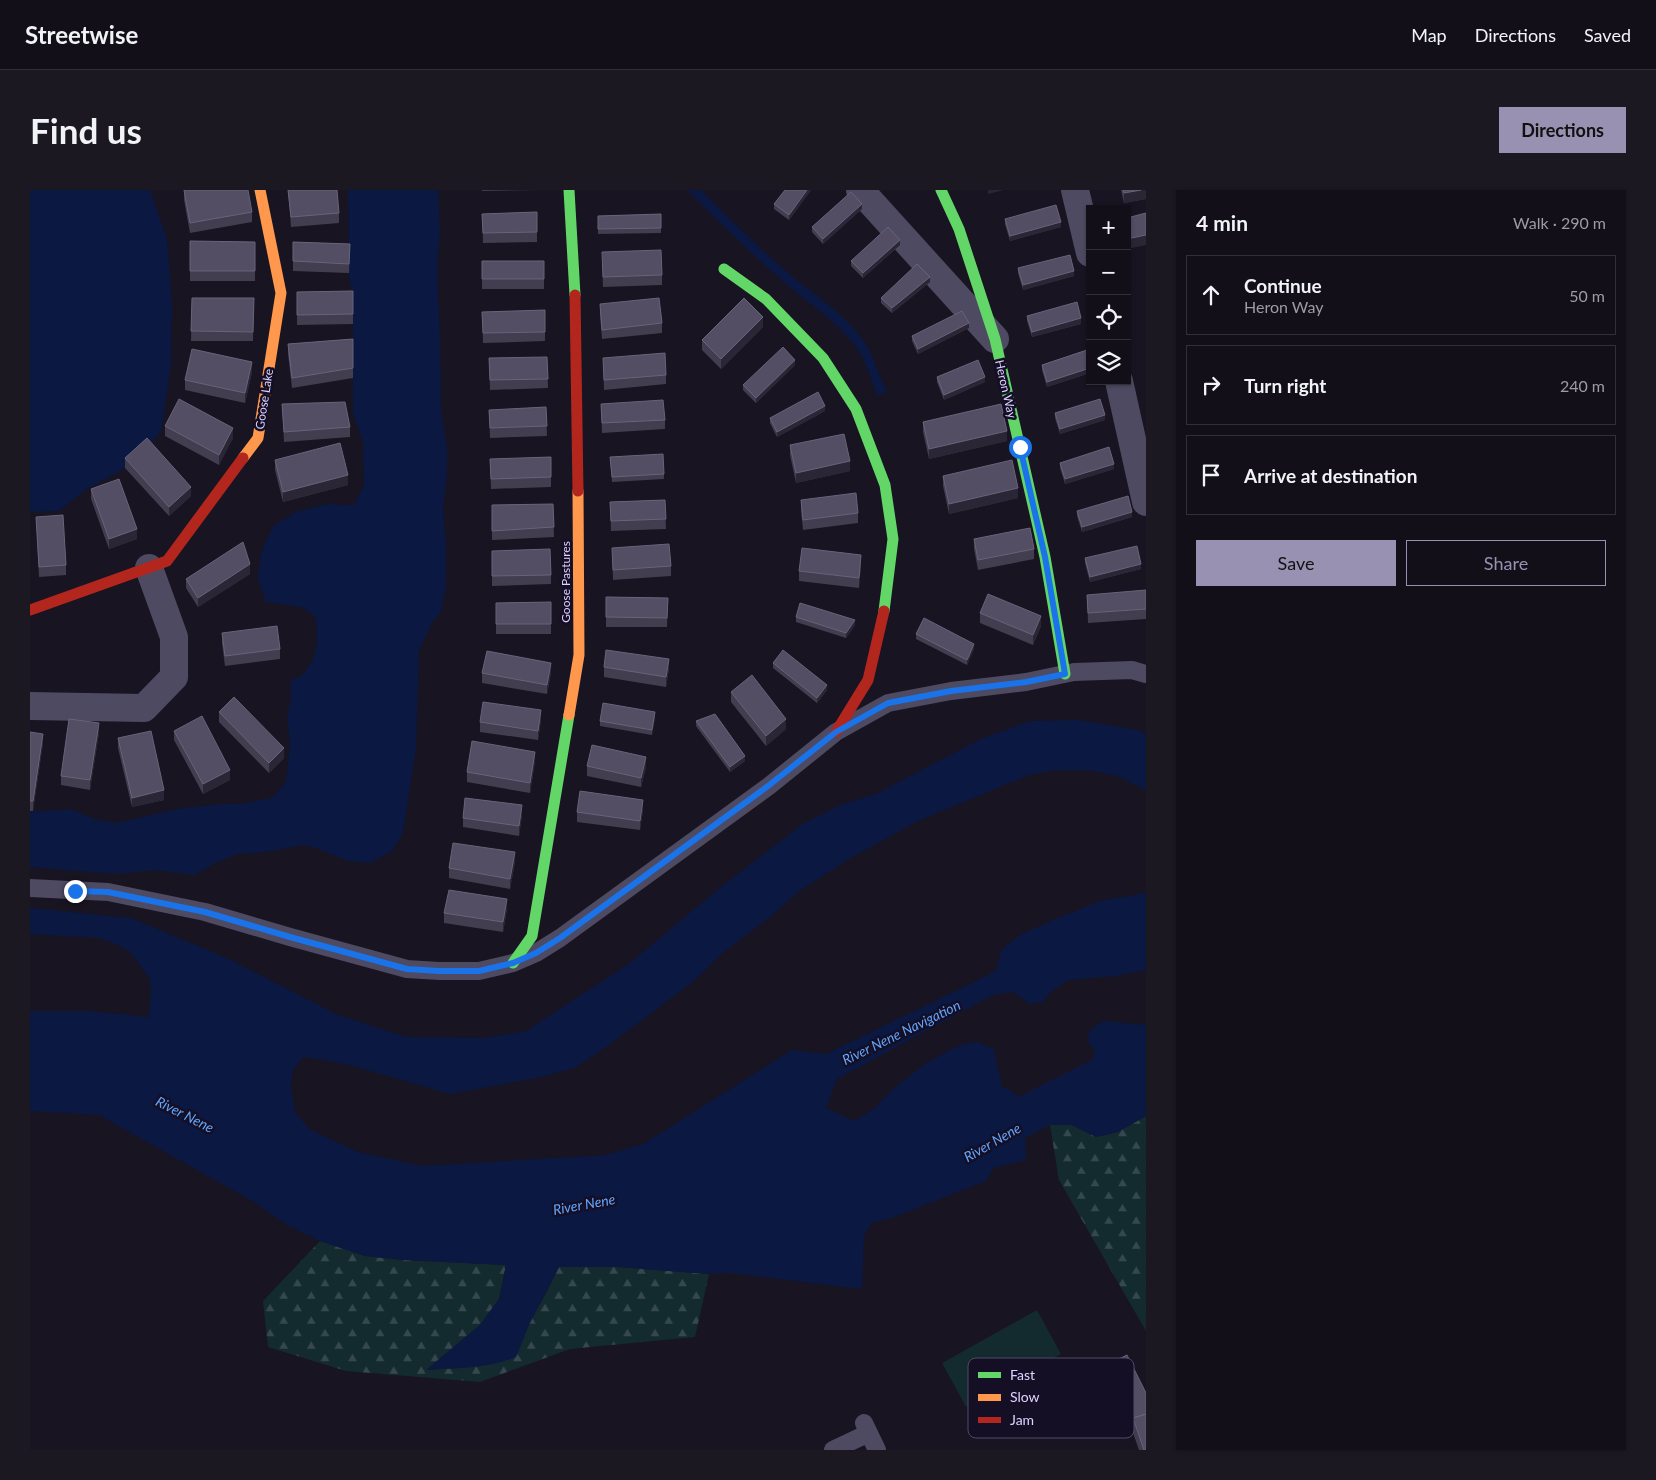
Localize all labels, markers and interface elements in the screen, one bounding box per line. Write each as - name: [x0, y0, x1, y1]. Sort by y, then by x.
- text: Streetwise: [25, 20, 138, 49]
- text: Map: [1411, 24, 1447, 46]
- text: Directions: [1475, 24, 1556, 46]
- text: Saved: [1584, 24, 1631, 46]
- button: Directions: [1499, 107, 1626, 153]
- text: Find us: [30, 109, 142, 151]
- map controls: [1086, 205, 1131, 385]
- button: +: [1086, 205, 1131, 250]
- text: 4 min: [1196, 210, 1248, 235]
- text: Walk · 290 m: [1513, 213, 1606, 232]
- button: −: [1086, 250, 1131, 295]
- text: Continue: [1244, 274, 1322, 297]
- icon: ahead: [1197, 281, 1225, 309]
- text: 50 m: [1569, 286, 1605, 305]
- button: locate: [1086, 295, 1131, 340]
- text: Heron Way: [1244, 297, 1323, 316]
- button: layers: [1086, 340, 1131, 385]
- street label: Heron Way: [992, 358, 1020, 421]
- street label: Goose Lake: [252, 368, 276, 430]
- icon: right: [1197, 371, 1225, 399]
- text: Turn right: [1244, 374, 1326, 397]
- text: 240 m: [1560, 376, 1605, 395]
- route start: [1009, 436, 1032, 459]
- icon: arrive: [1197, 461, 1225, 489]
- text: Arrive at destination: [1244, 464, 1417, 487]
- button: Save: [1196, 540, 1396, 586]
- button: Share: [1406, 540, 1606, 586]
- street label: Goose Pastures: [558, 541, 573, 623]
- route end: [64, 880, 87, 903]
- water label: River Nene Navigation: [839, 996, 963, 1068]
- water label: River Nene: [153, 1092, 217, 1136]
- water label: River Nene: [961, 1119, 1024, 1165]
- water label: River Nene: [552, 1190, 617, 1218]
- legend: [968, 1358, 1134, 1438]
- text: Fast: [1010, 1366, 1035, 1383]
- text: Slow: [1010, 1388, 1040, 1405]
- text: Jam: [1010, 1411, 1034, 1428]

